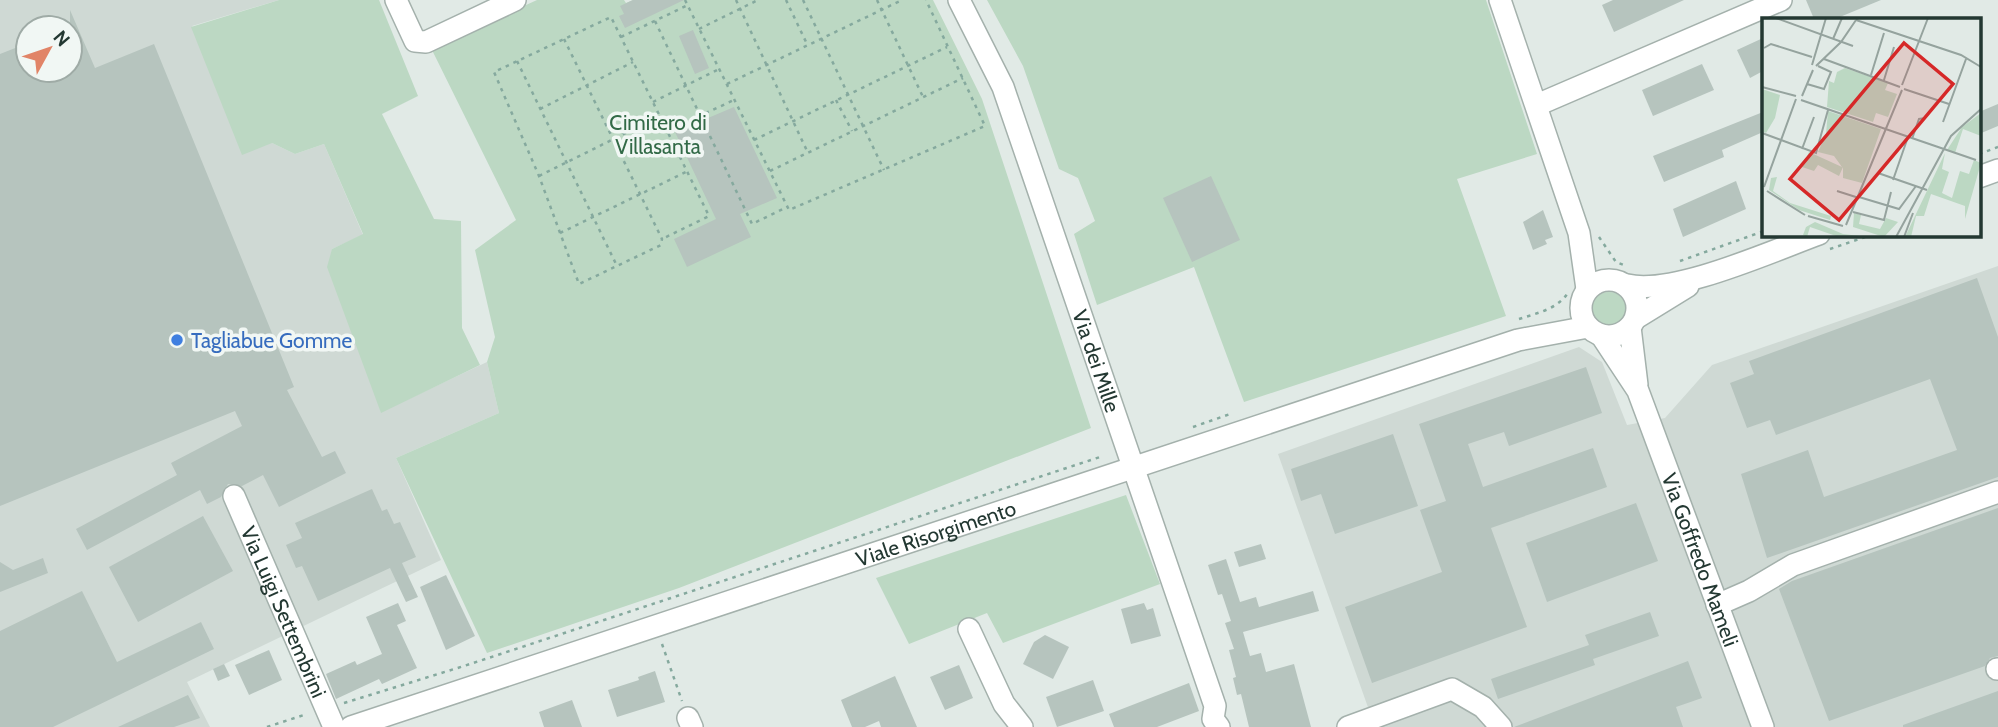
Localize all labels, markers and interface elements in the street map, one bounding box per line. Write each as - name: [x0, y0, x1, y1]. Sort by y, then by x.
- north arrow: [14, 14, 84, 84]
- inset map: [1762, 18, 1980, 236]
- text: N: [49, 26, 75, 51]
- park label: Cimitero di Villasanta: [609, 110, 707, 159]
- street label: Via dei Mille: [1068, 306, 1126, 416]
- place label: Tagliabue Gomme: [191, 328, 352, 353]
- marker: Tagliabue Gomme: [169, 332, 185, 348]
- street label: Via Goffredo Mameli: [1657, 469, 1744, 650]
- street label: Viale Risorgimento: [852, 495, 1019, 571]
- street label: Via Luigi Settembrini: [236, 522, 332, 701]

